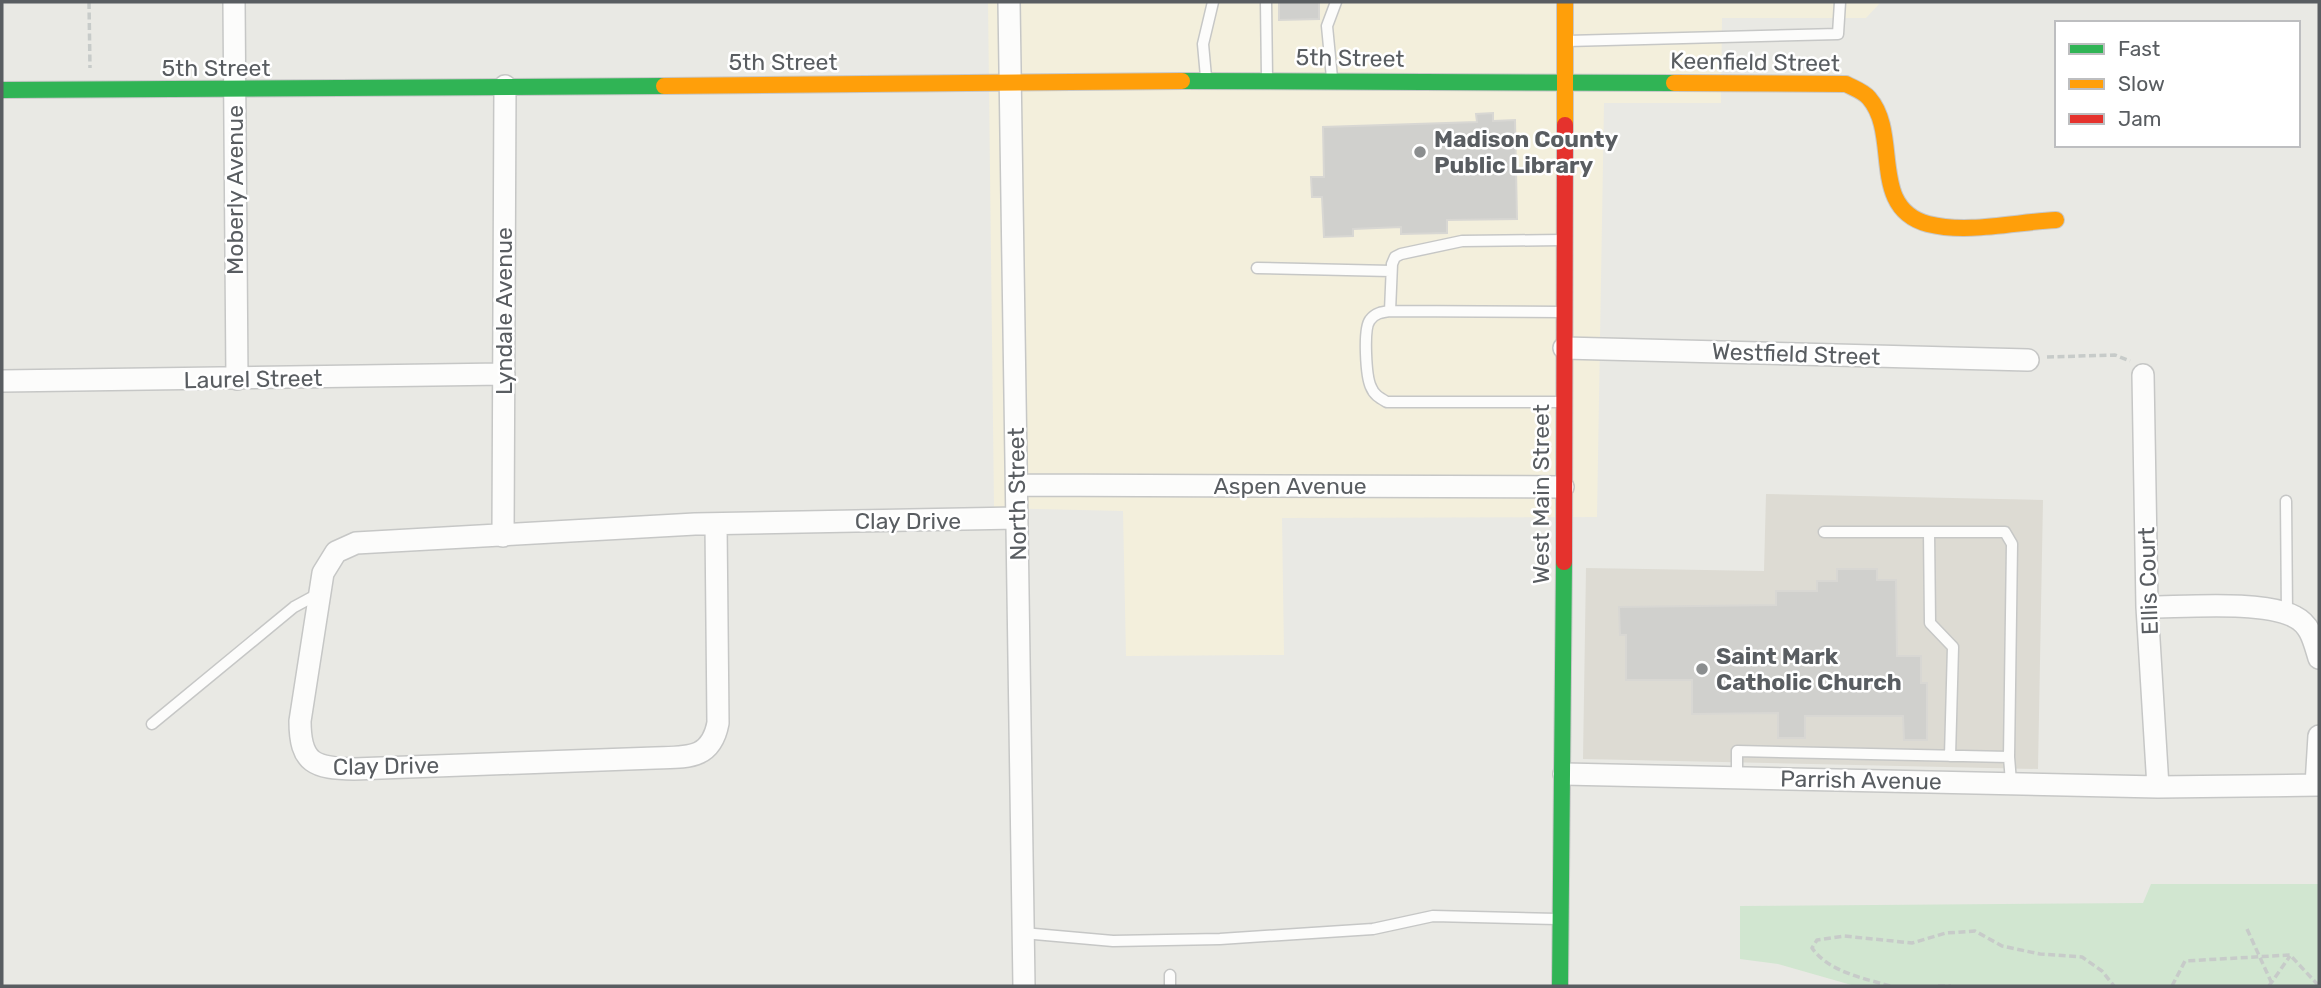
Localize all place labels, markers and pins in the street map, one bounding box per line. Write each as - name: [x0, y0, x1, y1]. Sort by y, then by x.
- place label: Madison County Public Library: [1434, 125, 1619, 179]
- marker: Madison County Public Library: [1412, 144, 1428, 160]
- place label: Saint Mark Catholic Church: [1716, 642, 1902, 696]
- marker: Saint Mark Catholic Church: [1694, 661, 1710, 677]

